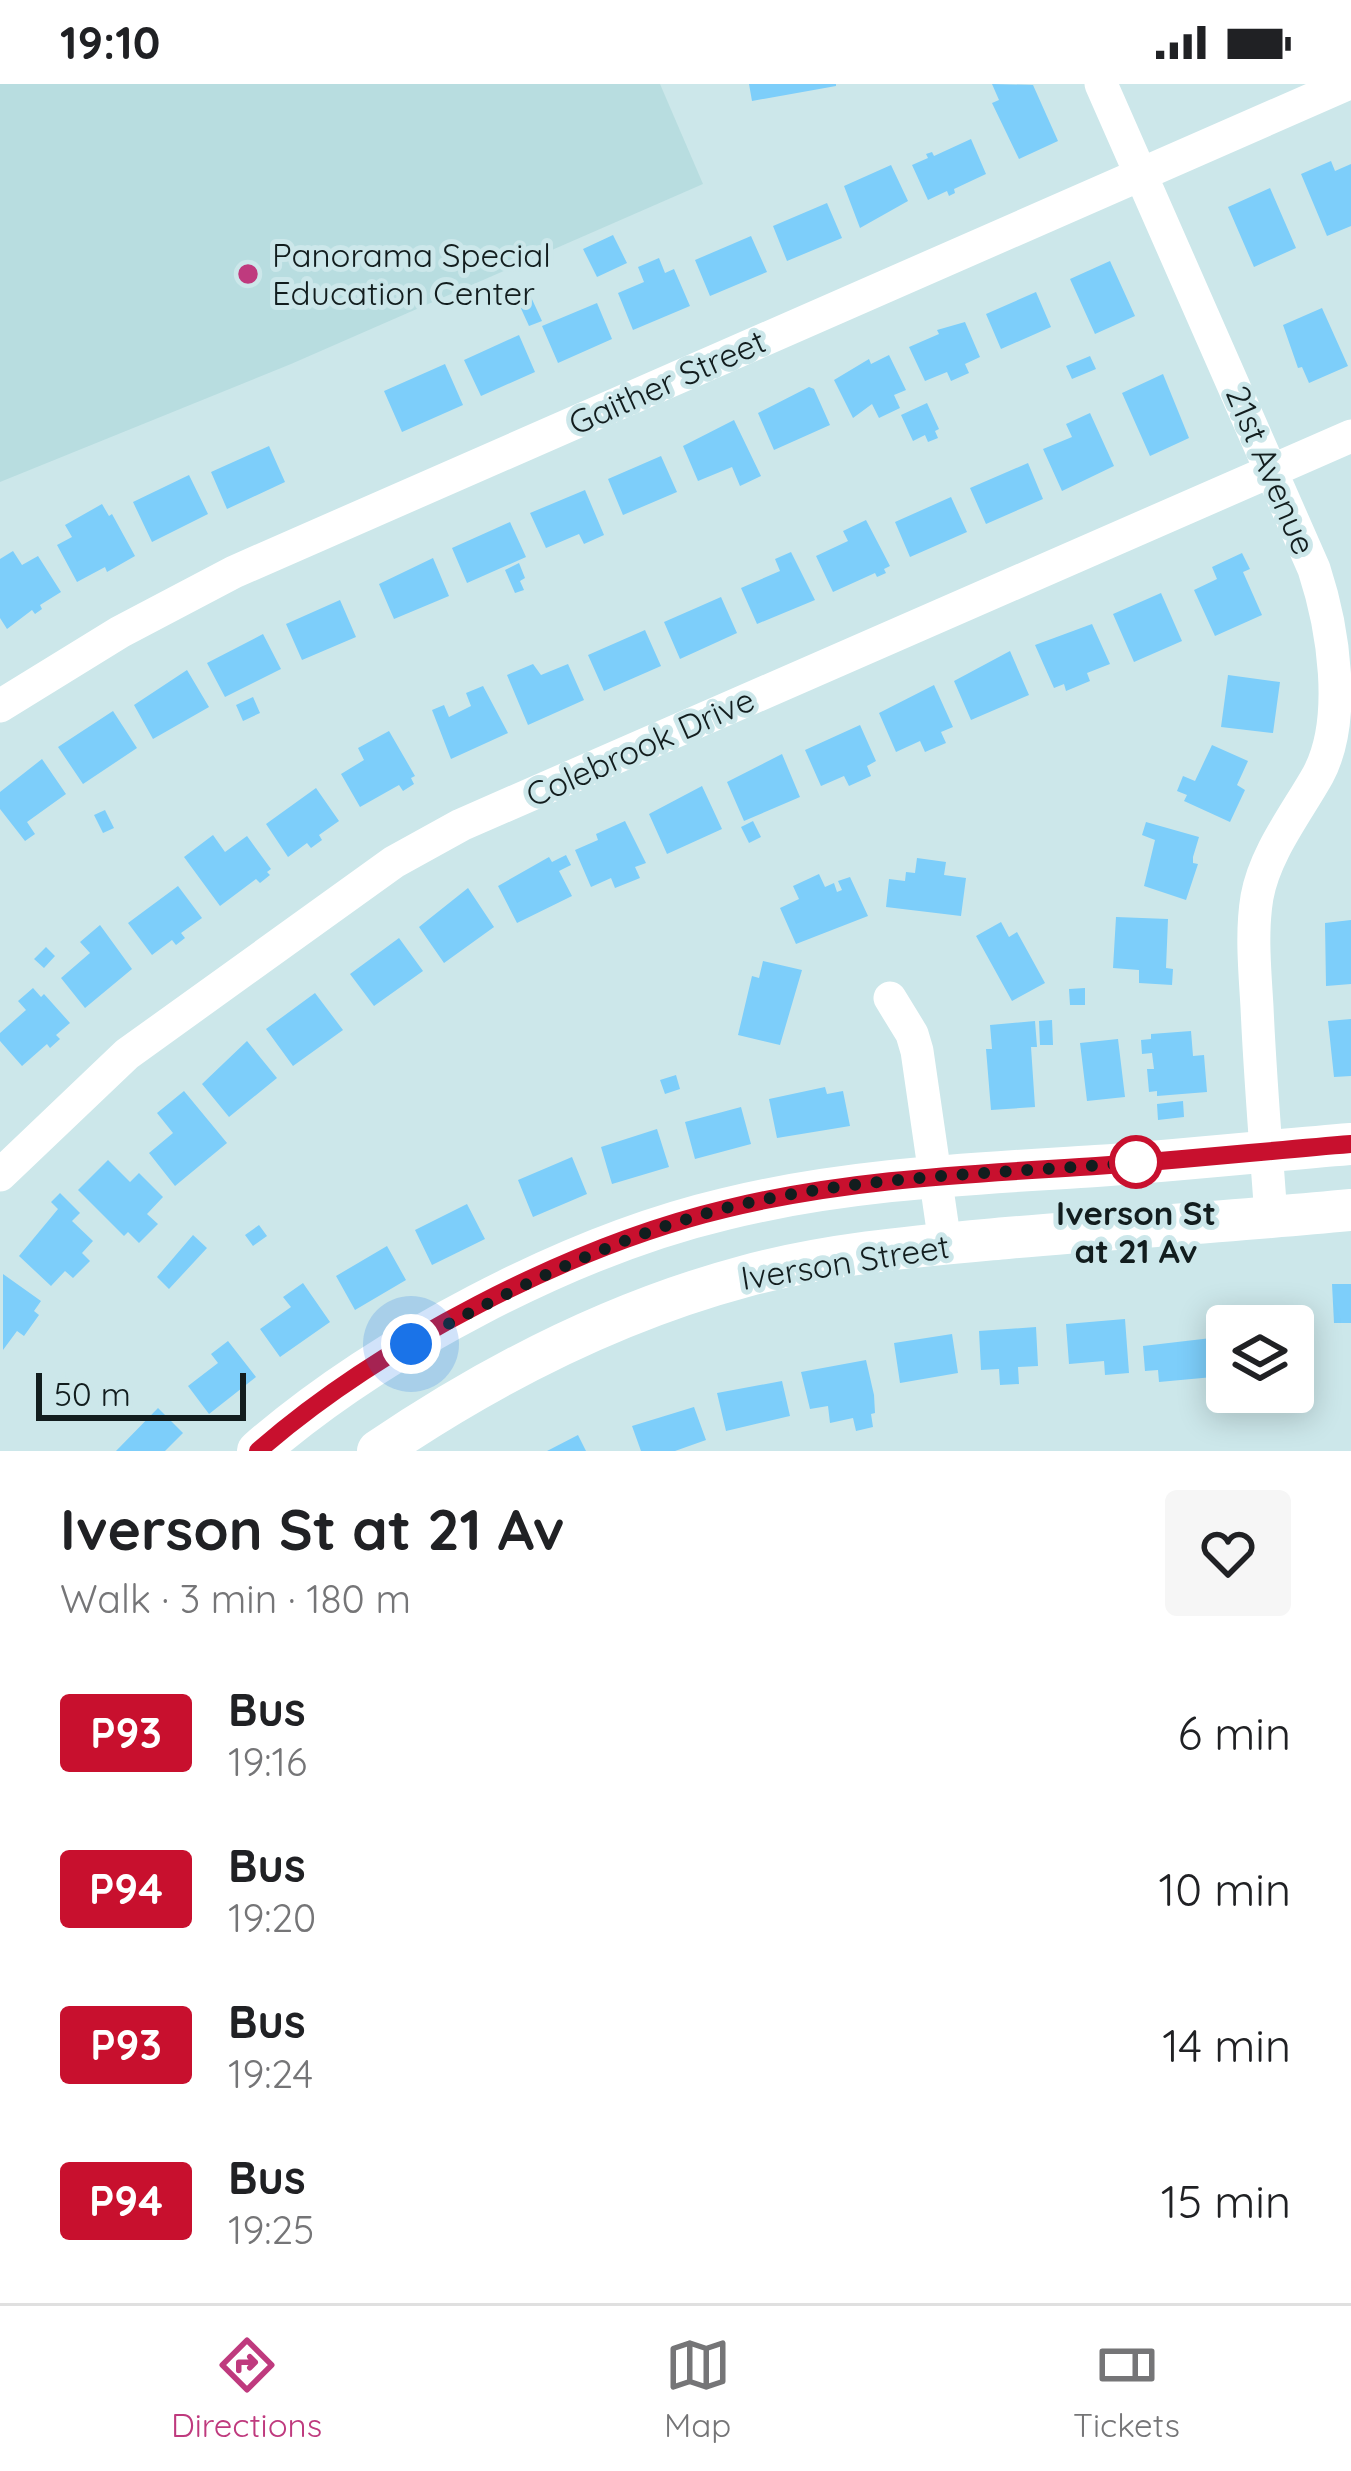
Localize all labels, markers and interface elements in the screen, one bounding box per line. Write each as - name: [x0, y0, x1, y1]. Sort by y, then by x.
- text: 19:10: [60, 14, 161, 70]
- place label: Panorama Special Education Center: [272, 234, 551, 313]
- marker: Panorama Special Education Center: [235, 261, 261, 287]
- street label: Gaither Street: [562, 320, 771, 443]
- street label: 21st Avenue: [1218, 379, 1325, 560]
- street label: Colebrook Drive: [519, 678, 760, 815]
- marker: Iverson St at 21 Av: [1111, 1137, 1161, 1187]
- place label: Iverson St at 21 Av: [1056, 1192, 1216, 1271]
- street label: Iverson Street: [738, 1225, 952, 1298]
- map controls: [1206, 1305, 1314, 1413]
- button: layers: [1206, 1305, 1314, 1413]
- your location: [381, 1314, 441, 1374]
- scale bar: [36, 1367, 246, 1420]
- text: 50 m: [54, 1373, 131, 1414]
- button: heart: [1165, 1490, 1291, 1616]
- text: Iverson St at 21 Av: [60, 1493, 565, 1564]
- text: Walk · 3 min · 180 m: [60, 1574, 411, 1623]
- text: Bus: [228, 1681, 306, 1737]
- text: 6 min: [1178, 1705, 1291, 1761]
- text: P93: [90, 1706, 162, 1759]
- text: 19:16: [228, 1737, 307, 1786]
- text: Bus: [228, 1837, 306, 1893]
- text: 10 min: [1159, 1861, 1291, 1917]
- text: P94: [89, 1862, 163, 1915]
- text: 19:20: [228, 1893, 316, 1942]
- text: Bus: [228, 1993, 306, 2049]
- text: 14 min: [1162, 2017, 1291, 2073]
- text: P93: [90, 2018, 162, 2071]
- text: 19:24: [228, 2049, 313, 2098]
- text: Bus: [228, 2149, 306, 2205]
- text: 15 min: [1161, 2173, 1291, 2229]
- text: P94: [89, 2174, 163, 2227]
- text: 19:25: [228, 2205, 314, 2254]
- tab: Directions: [171, 2332, 322, 2445]
- tab: Map: [664, 2332, 731, 2445]
- tab: Tickets: [1073, 2332, 1180, 2445]

